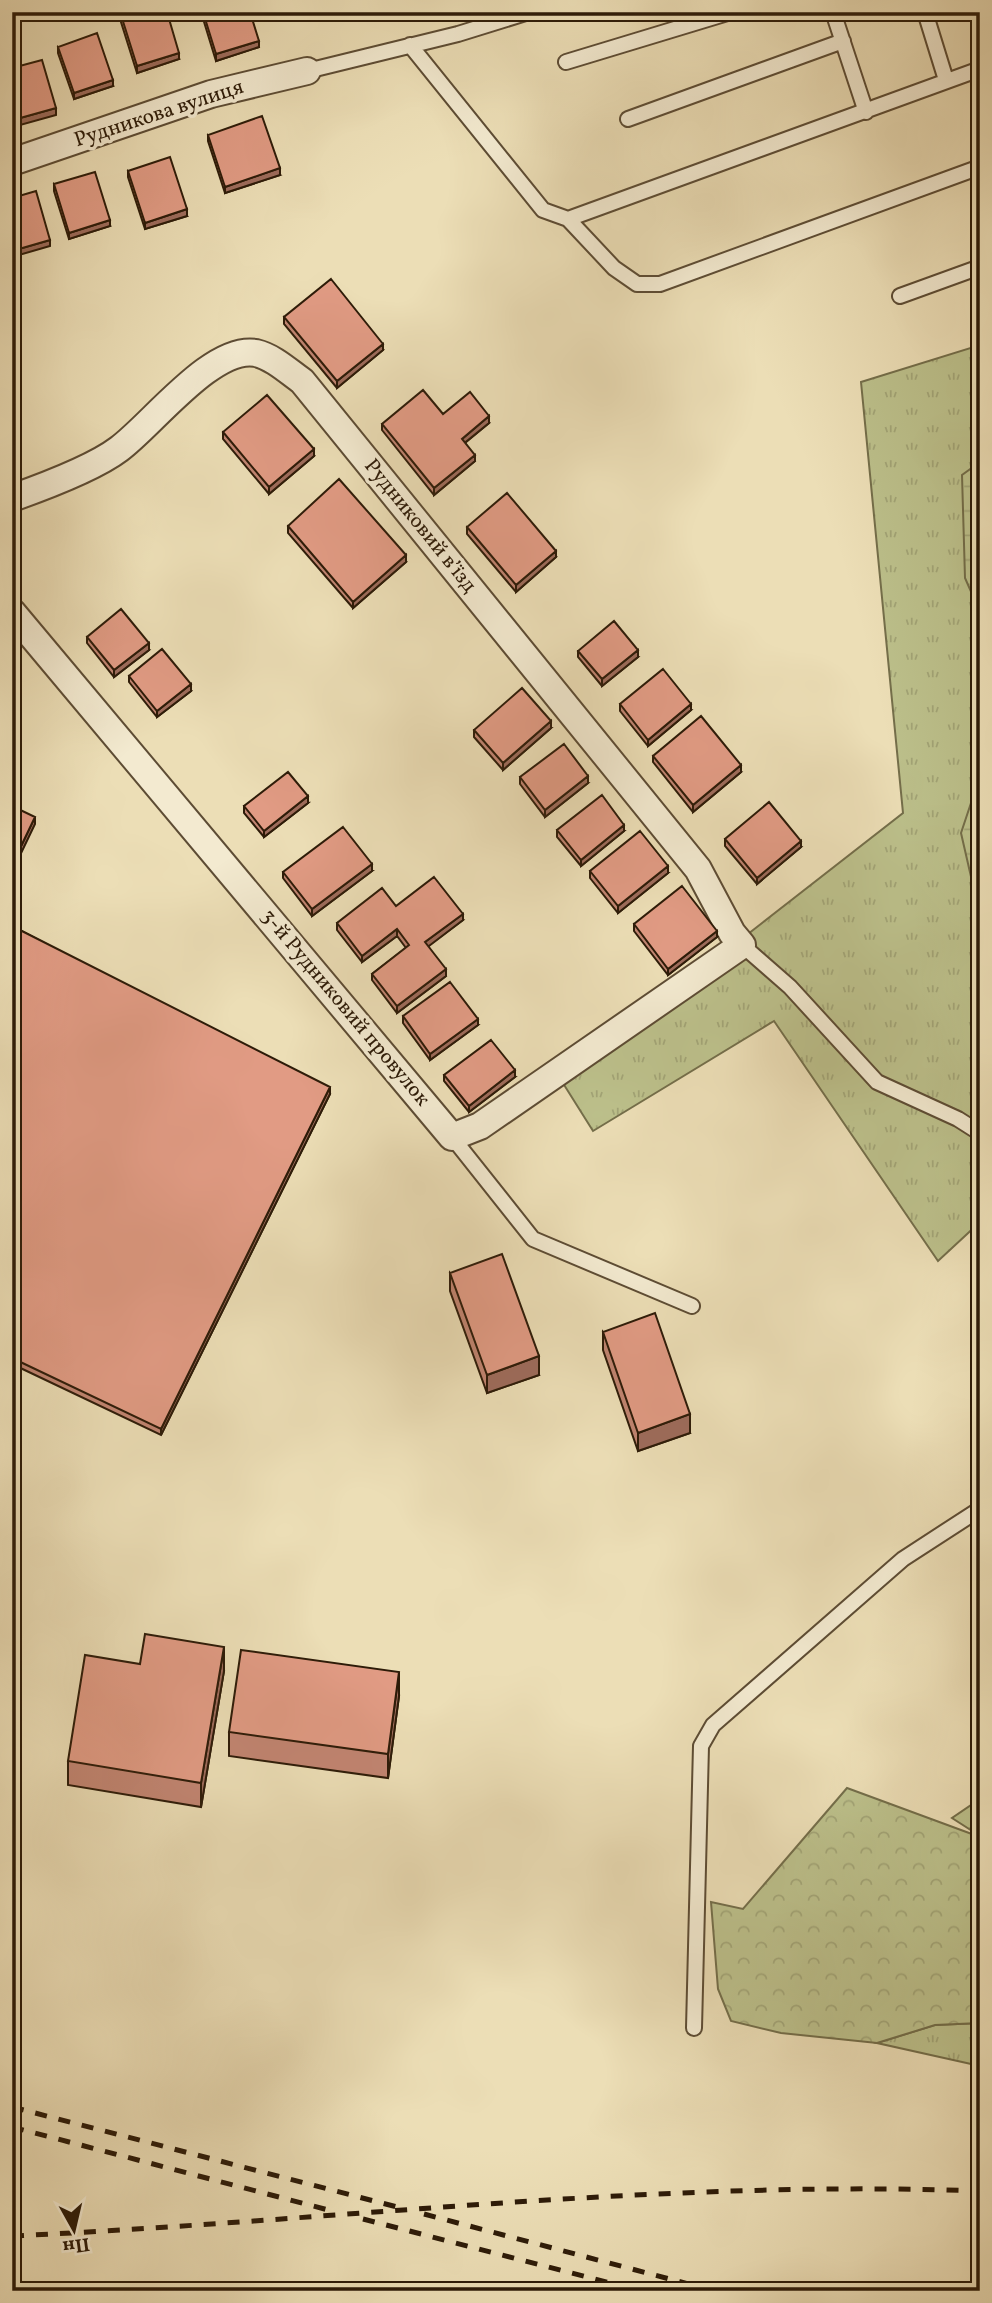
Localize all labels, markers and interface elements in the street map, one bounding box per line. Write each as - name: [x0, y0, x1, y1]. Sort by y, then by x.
- street label: Рудникова вулиця: [71, 73, 247, 155]
- street label: Рудниковий в’їзд: [357, 453, 483, 599]
- street label: 3-й Рудниковий провулок: [254, 903, 436, 1113]
- north arrow: [38, 2194, 108, 2264]
- text: Пн: [61, 2230, 91, 2260]

